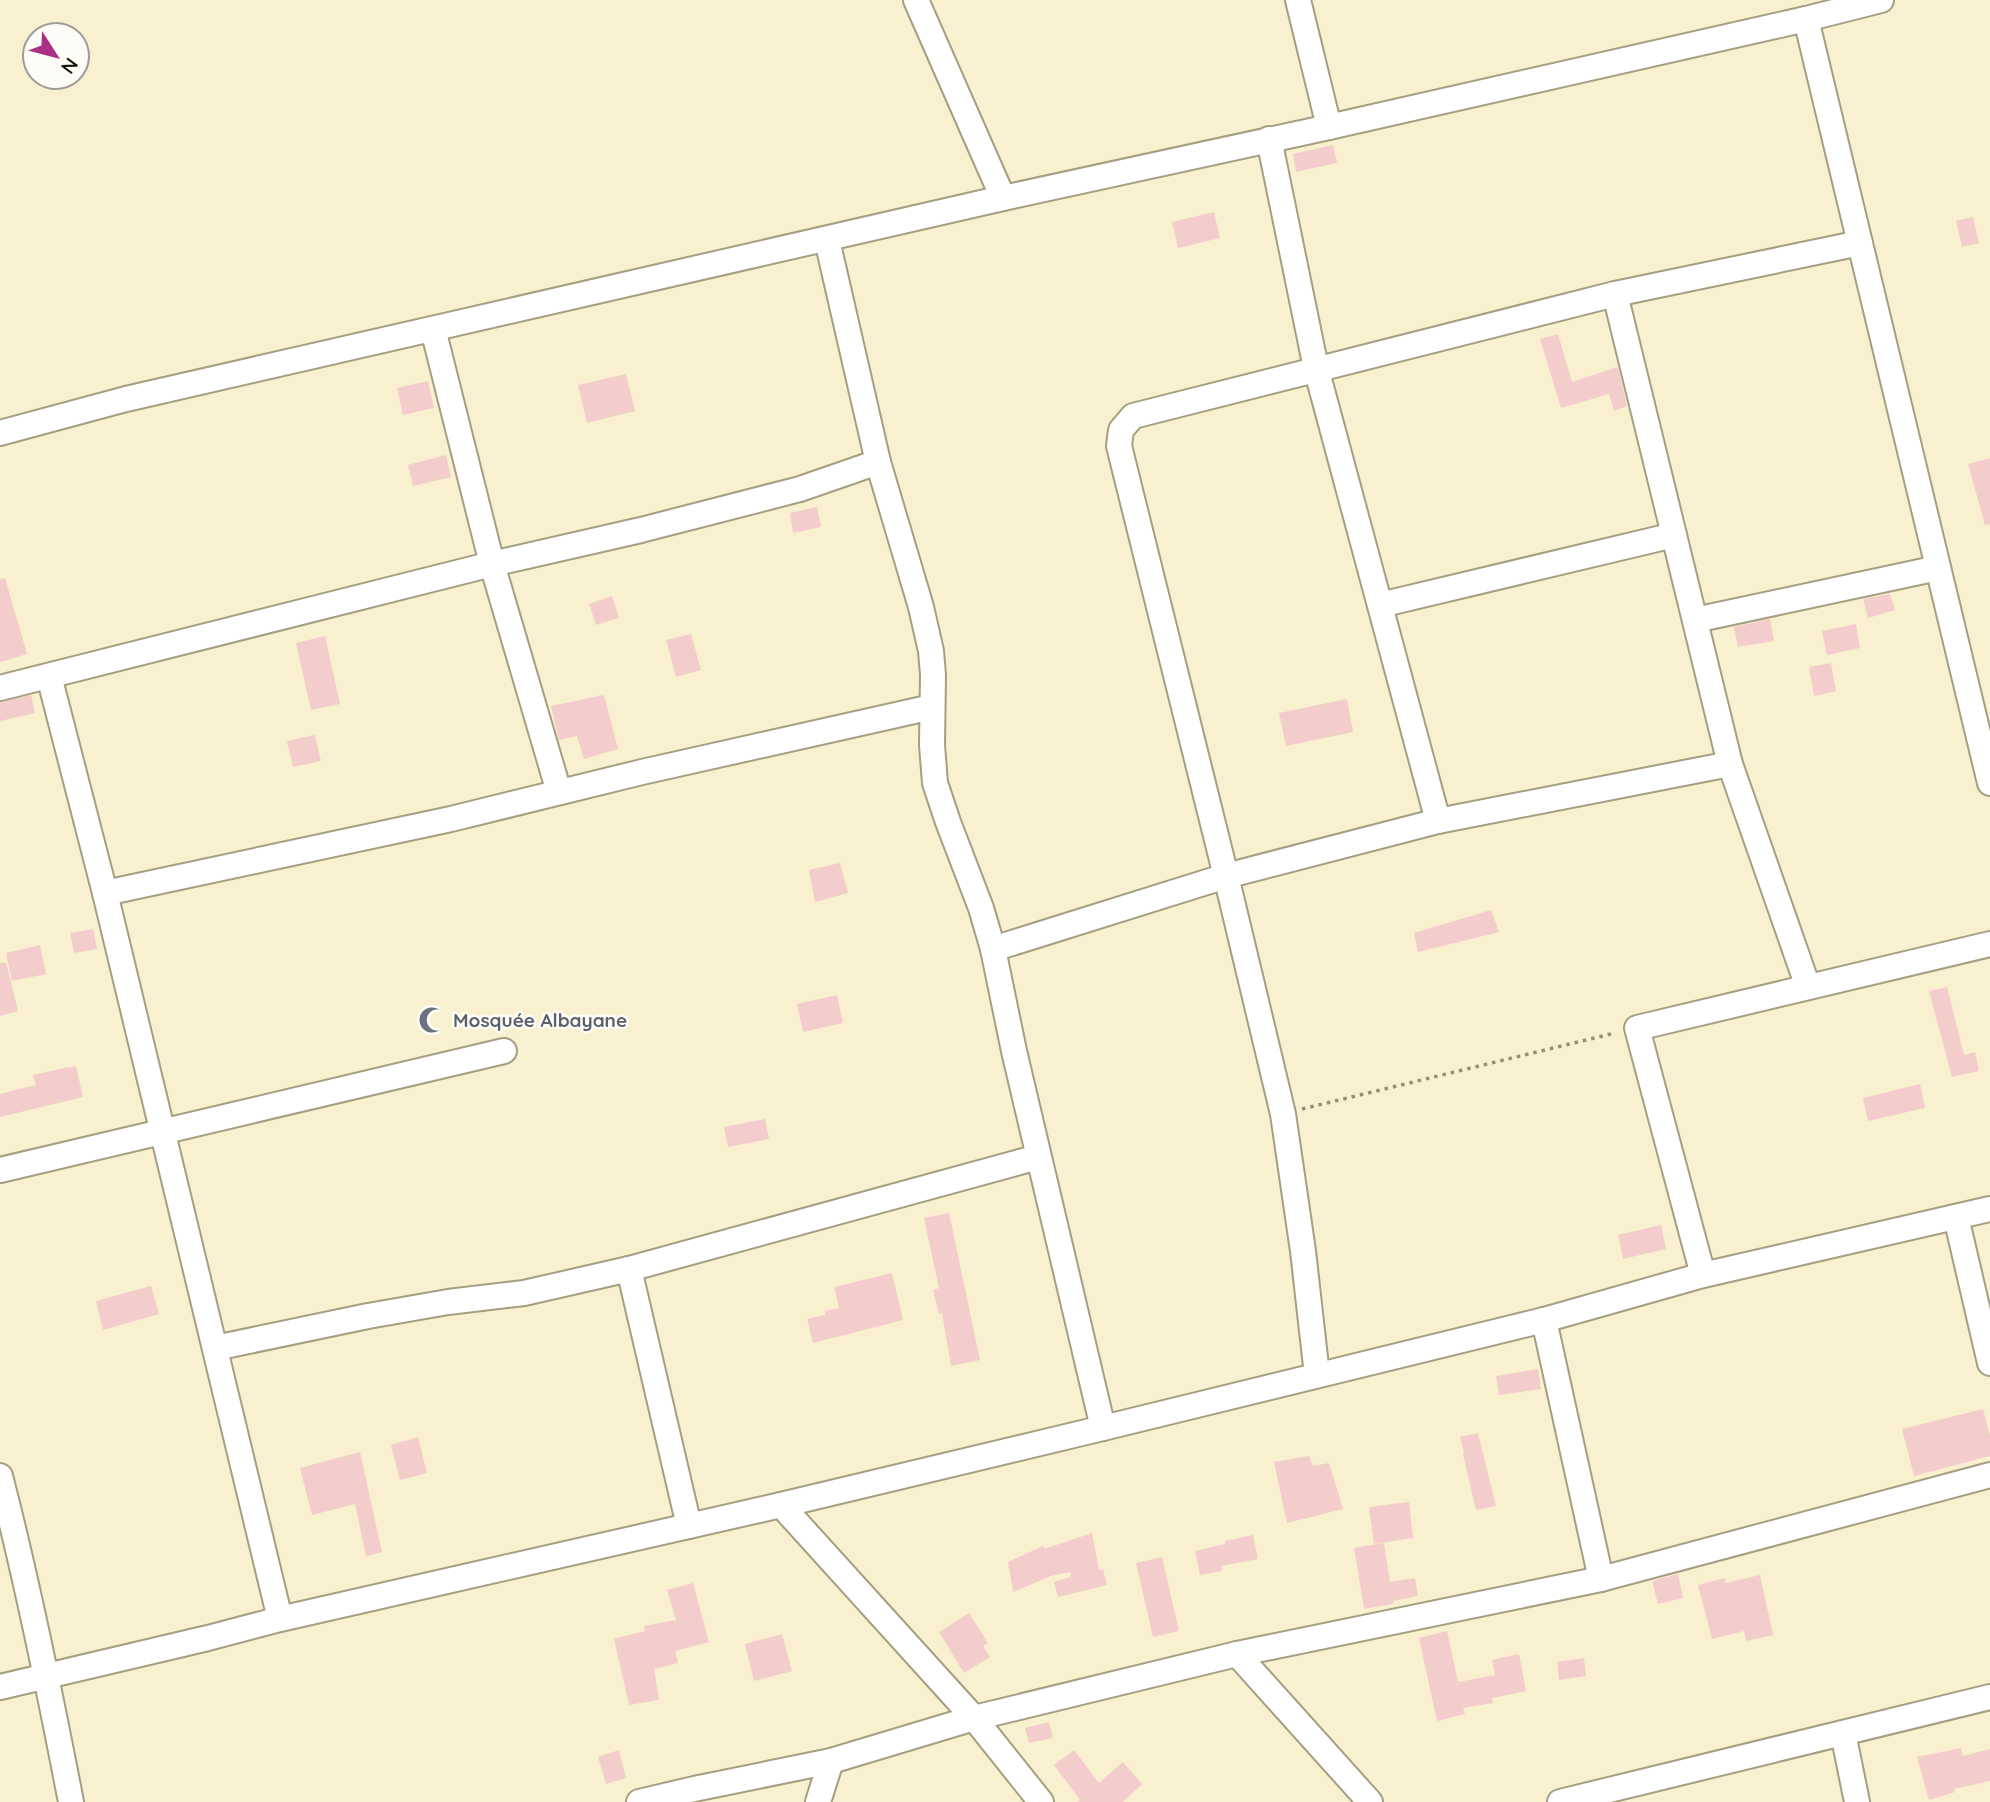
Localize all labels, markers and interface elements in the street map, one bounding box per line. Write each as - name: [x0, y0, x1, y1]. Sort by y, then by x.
- north arrow: [21, 21, 91, 91]
- text: N: [56, 53, 84, 79]
- mosque icon: Mosquée Albayane: [417, 1005, 447, 1035]
- place label: Mosquée Albayane: [453, 1008, 627, 1032]

